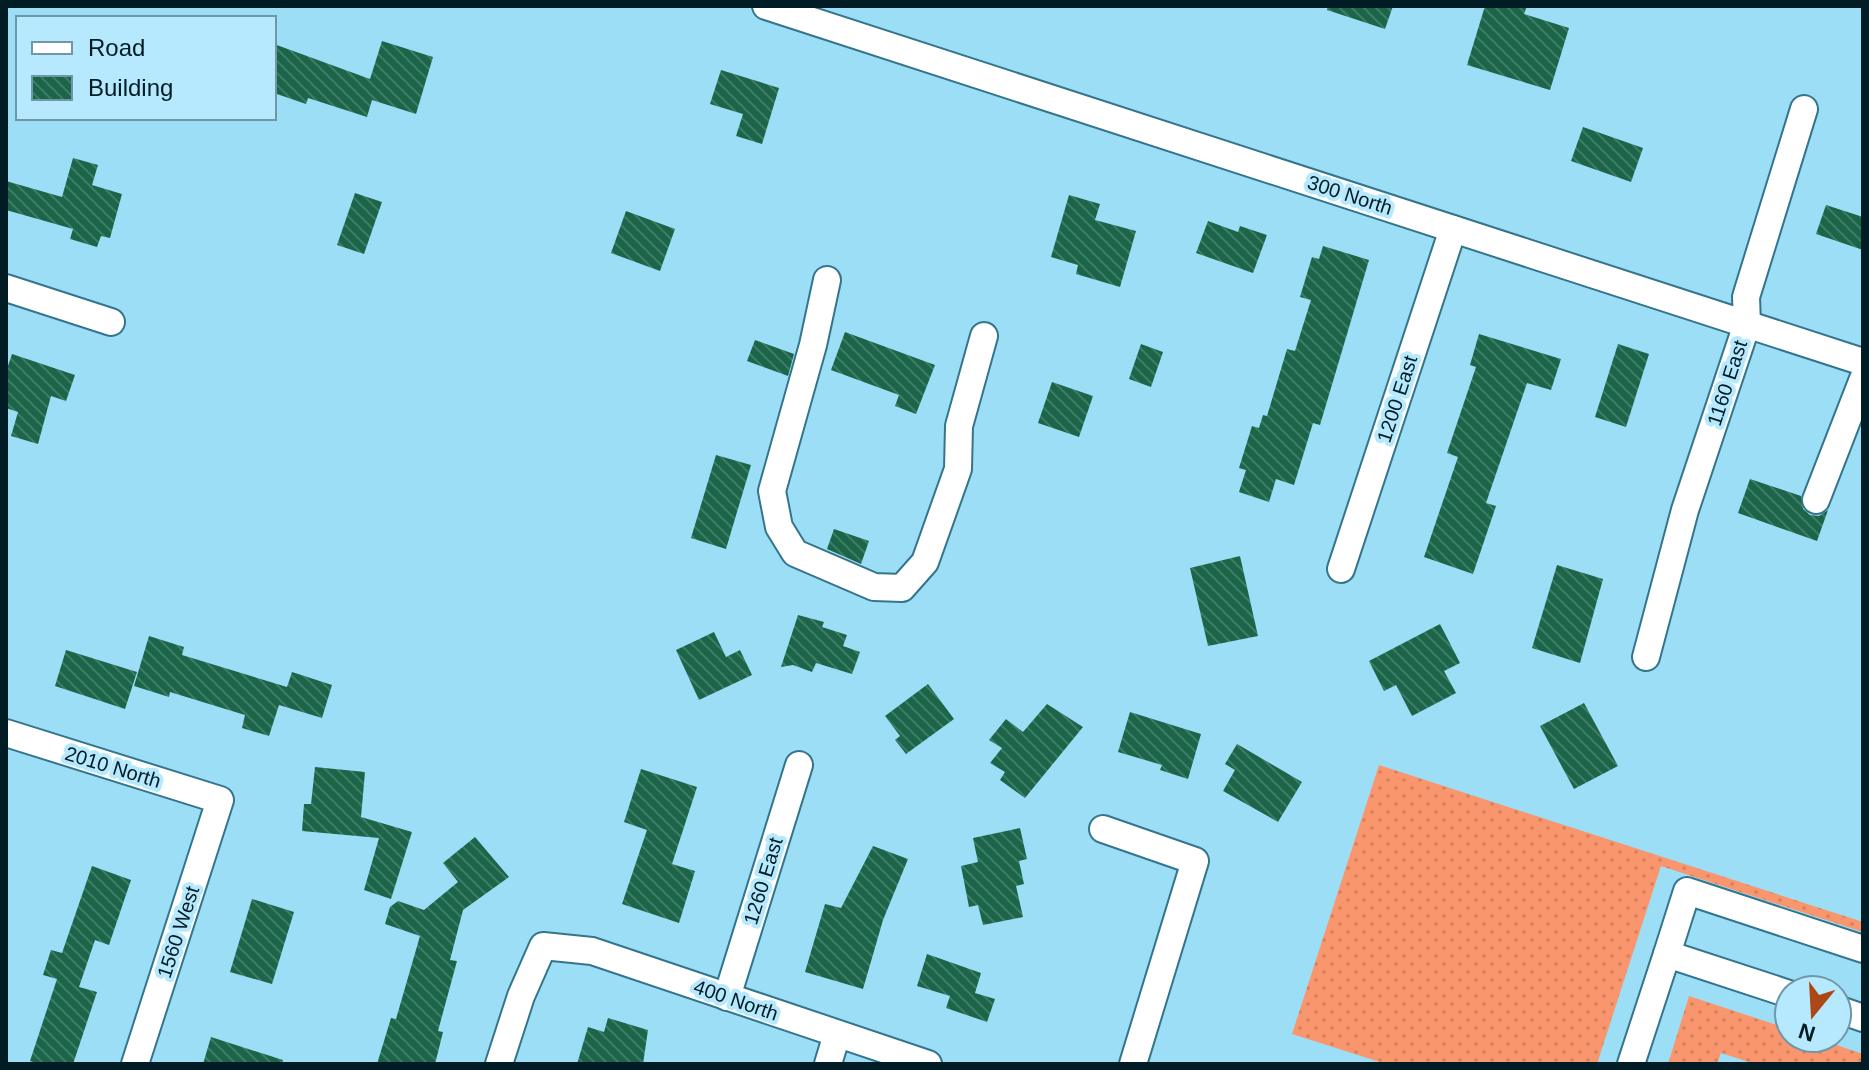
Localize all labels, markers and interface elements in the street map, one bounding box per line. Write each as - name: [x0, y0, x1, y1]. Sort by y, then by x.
- legend: [16, 16, 276, 120]
- text: Road: [88, 34, 145, 61]
- text: Building: [88, 74, 173, 101]
- street label: 300 North: [1305, 171, 1395, 219]
- street label: 1160 East: [1703, 337, 1751, 429]
- street label: 1200 East: [1373, 352, 1422, 445]
- street label: 2010 North: [62, 742, 164, 792]
- street label: 1260 East: [739, 834, 787, 927]
- street label: 1560 West: [153, 883, 203, 981]
- north arrow: [1773, 974, 1853, 1054]
- street label: 400 North: [691, 975, 781, 1025]
- text: N: [1796, 1018, 1818, 1047]

